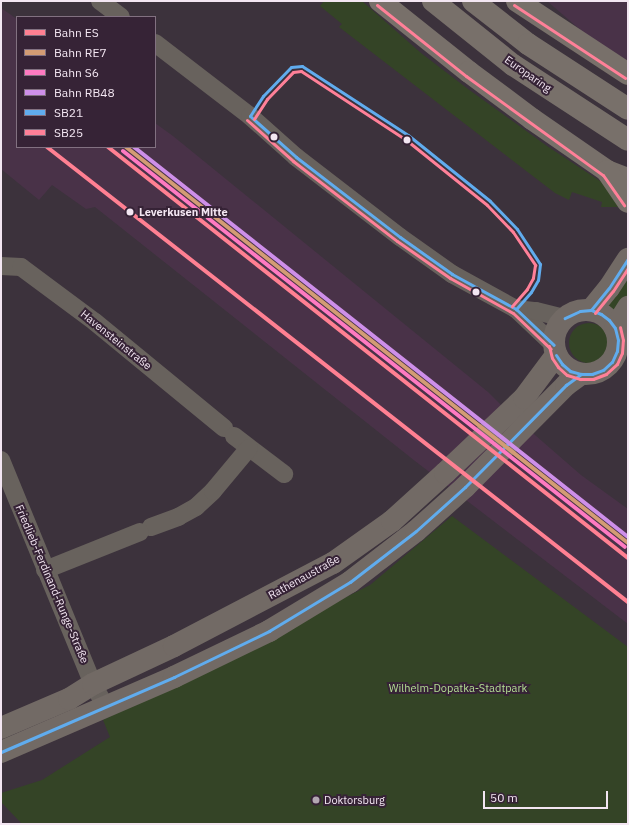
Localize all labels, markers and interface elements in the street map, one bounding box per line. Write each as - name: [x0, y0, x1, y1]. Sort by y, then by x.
- legend: [16, 16, 156, 148]
- text: Bahn ES: [54, 25, 99, 40]
- text: Bahn RE7: [54, 45, 107, 60]
- street label: Europaring: [502, 53, 554, 95]
- text: Bahn S6: [54, 65, 99, 80]
- text: Bahn RB48: [54, 85, 115, 100]
- text: SB21: [54, 105, 83, 120]
- text: SB25: [54, 125, 83, 140]
- unlabelled marker: [269, 132, 279, 142]
- unlabelled marker: [402, 135, 412, 145]
- place label: Leverkusen Mitte: [139, 205, 228, 219]
- marker: Leverkusen Mitte: [124, 206, 136, 218]
- unlabelled marker: [471, 287, 481, 297]
- street label: Havensteinstraße: [78, 307, 154, 373]
- street label: Friedlieb-Ferdinand-Runge-Straße: [13, 503, 91, 665]
- street label: Rathenaustraße: [266, 552, 342, 602]
- park label: Wilhelm-Dopatka-Stadtpark: [389, 681, 527, 695]
- scale bar: [485, 783, 610, 809]
- text: 50 m: [490, 790, 518, 805]
- place label: Doktorsburg: [324, 793, 385, 807]
- marker: Doktorsburg: [311, 795, 321, 805]

